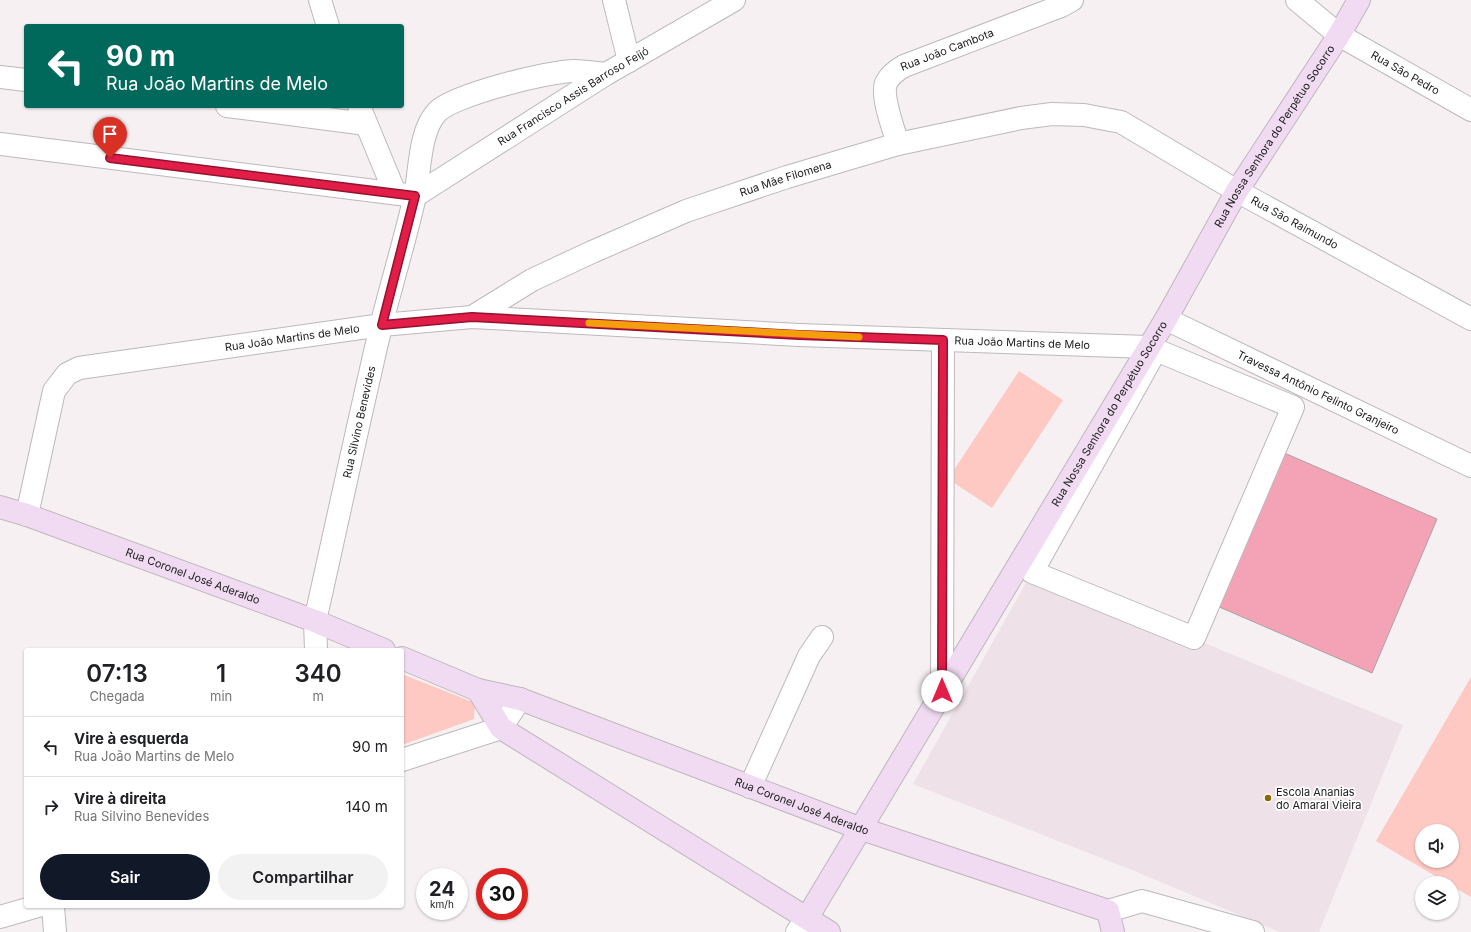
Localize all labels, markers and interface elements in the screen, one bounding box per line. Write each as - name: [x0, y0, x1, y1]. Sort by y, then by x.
- street label: Rua João Cambota: [898, 25, 996, 74]
- text: 90 m: [106, 39, 175, 73]
- icon: left: [40, 40, 92, 92]
- street label: Rua Nossa Senhora do Perpétuo Socorro: [1211, 42, 1338, 230]
- street label: Rua Francisco Assis Barroso Feijó: [495, 44, 652, 149]
- street label: Rua São Pedro: [1369, 48, 1442, 98]
- text: Rua João Martins de Melo: [106, 73, 328, 94]
- pin: [93, 117, 127, 158]
- icon: arrive: [99, 123, 121, 145]
- street label: Rua Mãe Filomena: [738, 157, 833, 199]
- street label: Rua São Raimundo: [1248, 193, 1341, 252]
- street label: Rua Nossa Senhora do Perpétuo Socorro: [1048, 318, 1170, 509]
- street label: Rua João Martins de Melo: [224, 321, 361, 354]
- street label: Rua João Martins de Melo: [954, 333, 1091, 352]
- street label: Travessa Antônio Felinto Granjeiro: [1235, 347, 1402, 437]
- street label: Rua Silvino Benevides: [340, 364, 379, 479]
- street label: Rua Coronel José Aderaldo: [124, 545, 262, 607]
- text: 07:13: [86, 659, 148, 688]
- text: 1: [216, 659, 226, 688]
- text: 340: [295, 659, 342, 688]
- position arrow: [921, 670, 963, 712]
- text: Chegada: [89, 688, 145, 704]
- text: min: [210, 688, 232, 704]
- text: m: [312, 688, 324, 704]
- text: Vire à esquerda: [74, 729, 189, 748]
- icon: left: [40, 736, 62, 758]
- text: 90 m: [352, 737, 388, 756]
- text: Rua João Martins de Melo: [74, 748, 234, 764]
- street label: Rua Coronel José Aderaldo: [733, 774, 871, 838]
- place label: Escola Ananias do Amaral Vieira: [1276, 785, 1362, 812]
- text: Vire à direita: [74, 789, 166, 808]
- marker: Escola Ananias do Amaral Vieira: [1263, 793, 1273, 803]
- icon: right: [40, 796, 62, 818]
- text: 140 m: [345, 797, 388, 816]
- text: Rua Silvino Benevides: [74, 808, 209, 824]
- map controls: [1415, 824, 1459, 920]
- button: sound: [1415, 824, 1459, 868]
- button: Sair: [40, 854, 210, 900]
- button: Compartilhar: [218, 854, 388, 900]
- speed limit sign: 30: [476, 868, 528, 920]
- button: layers: [1415, 876, 1459, 920]
- text: 24: [429, 877, 455, 901]
- text: km/h: [430, 898, 454, 910]

